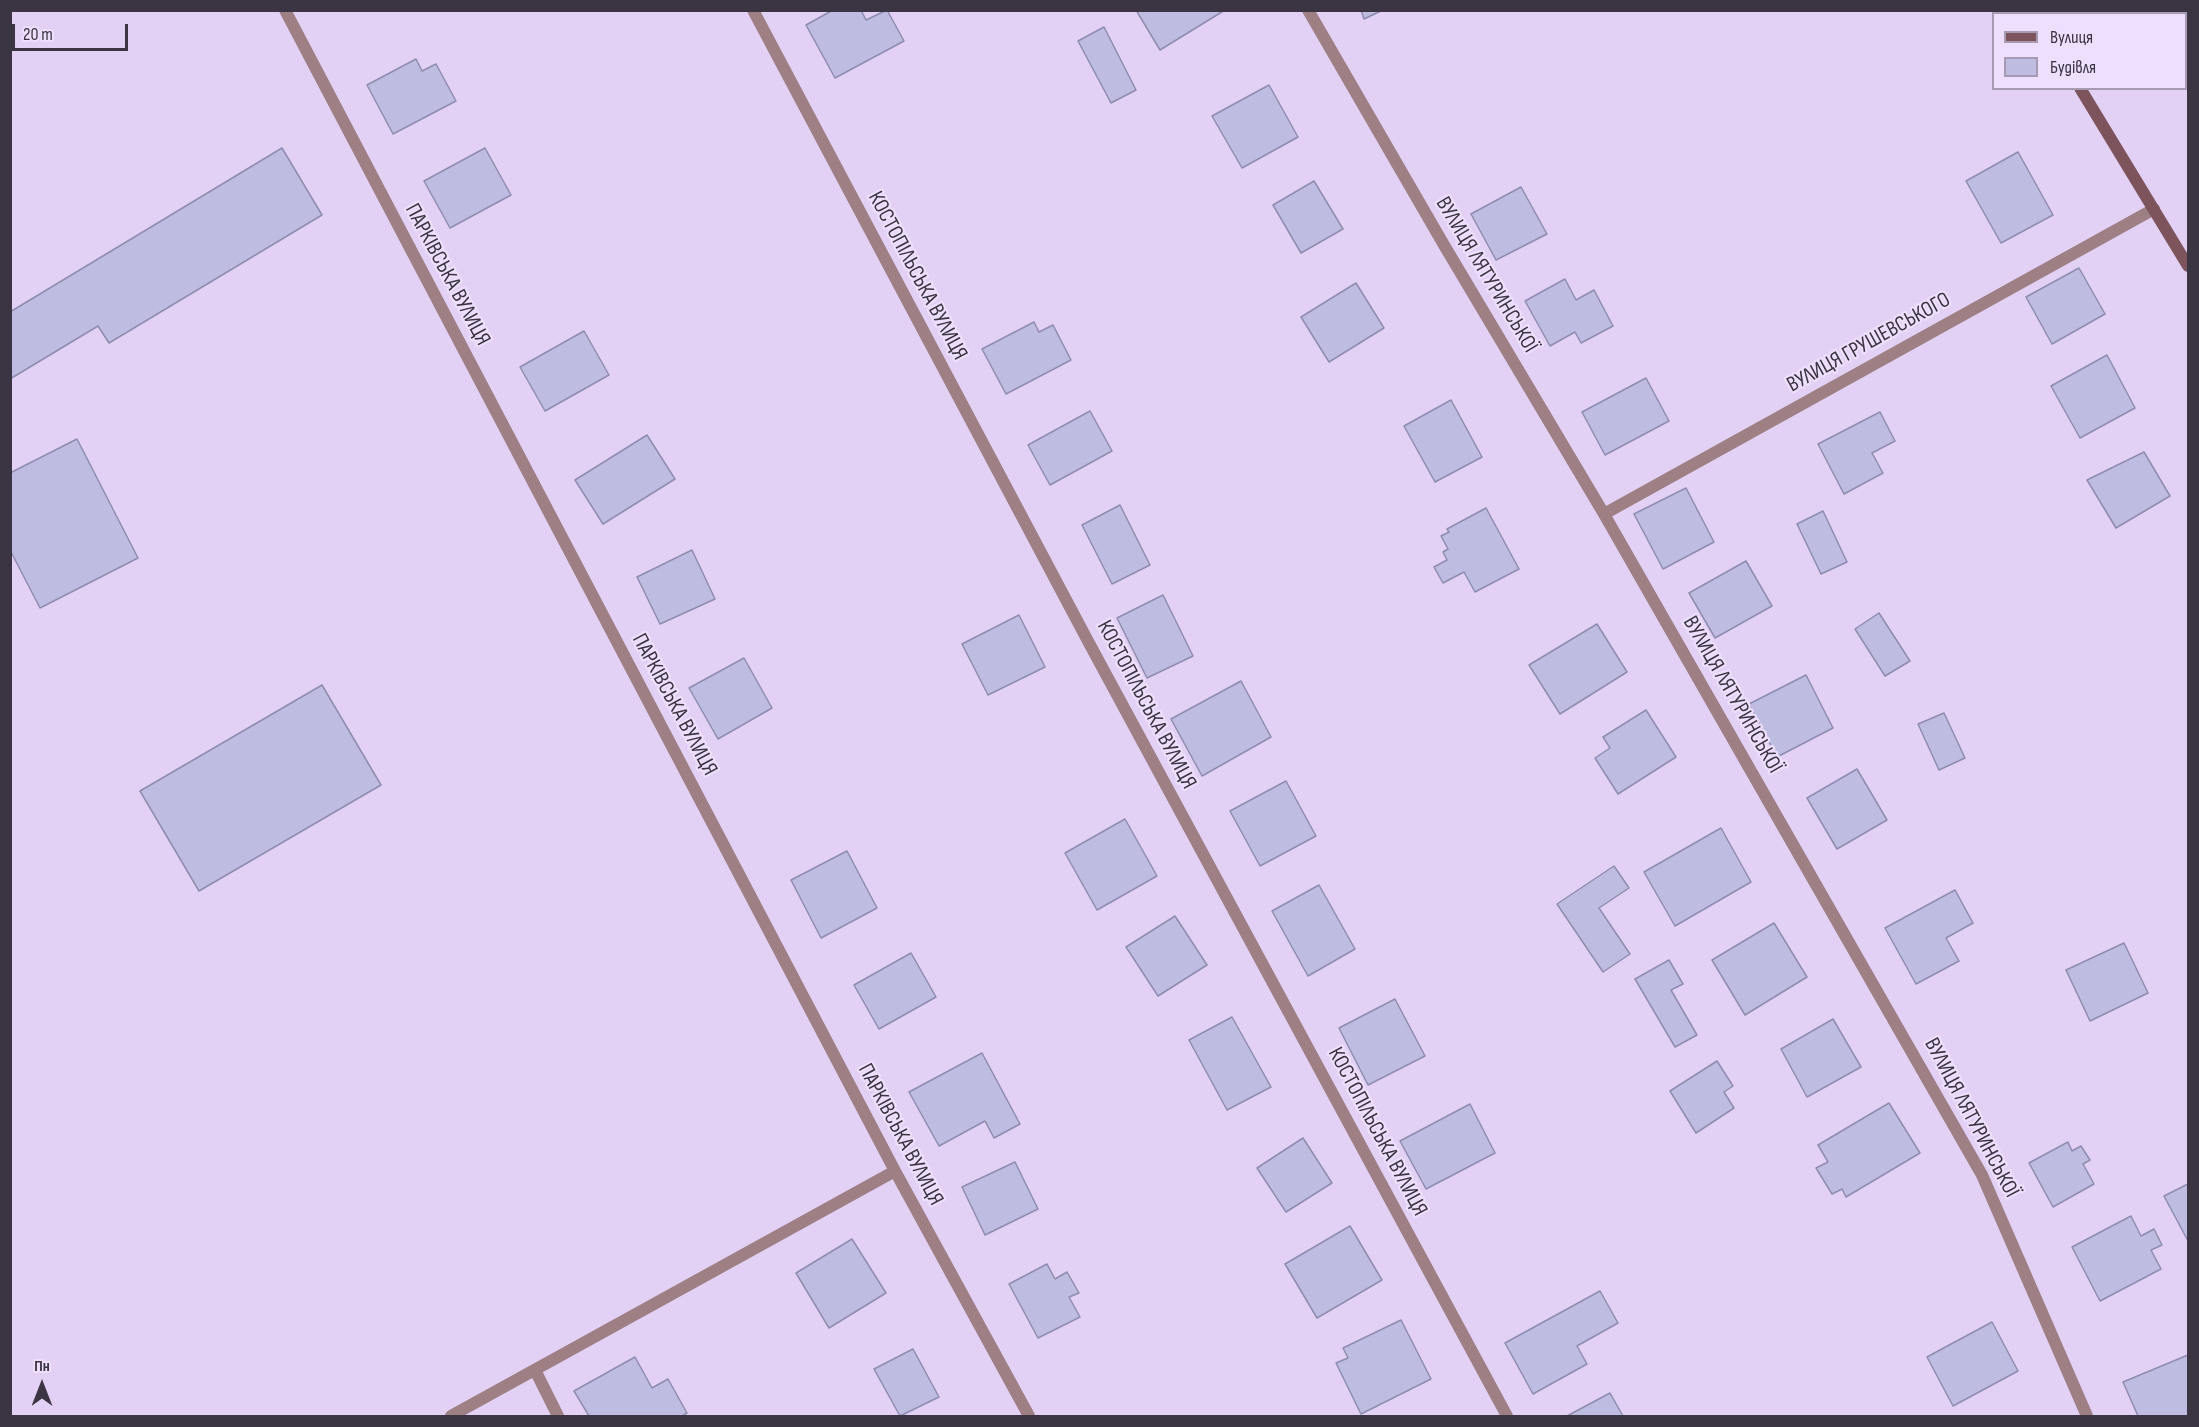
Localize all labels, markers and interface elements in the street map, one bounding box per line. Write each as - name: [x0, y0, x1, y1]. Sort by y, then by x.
- scale bar: [15, 12, 130, 50]
- legend: [1992, 12, 2187, 90]
- text: 20 m: [23, 24, 53, 45]
- text: Вулиця: [2050, 27, 2093, 48]
- text: Будівля: [2050, 57, 2096, 78]
- street label: КОСТОПІЛЬСЬКА ВУЛИЦЯ: [861, 187, 973, 365]
- street label: ВУЛИЦЯ ЛЯТУРИНСЬКОЇ: [1429, 192, 1543, 358]
- street label: ПАРКІВСЬКА ВУЛИЦЯ: [399, 200, 495, 350]
- street label: ВУЛИЦЯ ГРУШЕВСЬКОГО: [1783, 287, 1955, 399]
- street label: ВУЛИЦЯ ЛЯТУРИНСЬКОЇ: [1676, 612, 1788, 778]
- street label: КОСТОПІЛЬСЬКА ВУЛИЦЯ: [1090, 616, 1202, 794]
- street label: ПАРКІВСЬКА ВУЛИЦЯ: [626, 630, 722, 780]
- street label: ВУЛИЦЯ ЛЯТУРИНСЬКОЇ: [1918, 1034, 2024, 1202]
- street label: КОСТОПІЛЬСЬКА ВУЛИЦЯ: [1321, 1043, 1433, 1221]
- street label: ПАРКІВСЬКА ВУЛИЦЯ: [852, 1060, 948, 1210]
- north arrow: [12, 1355, 72, 1415]
- text: Пн: [34, 1357, 50, 1376]

